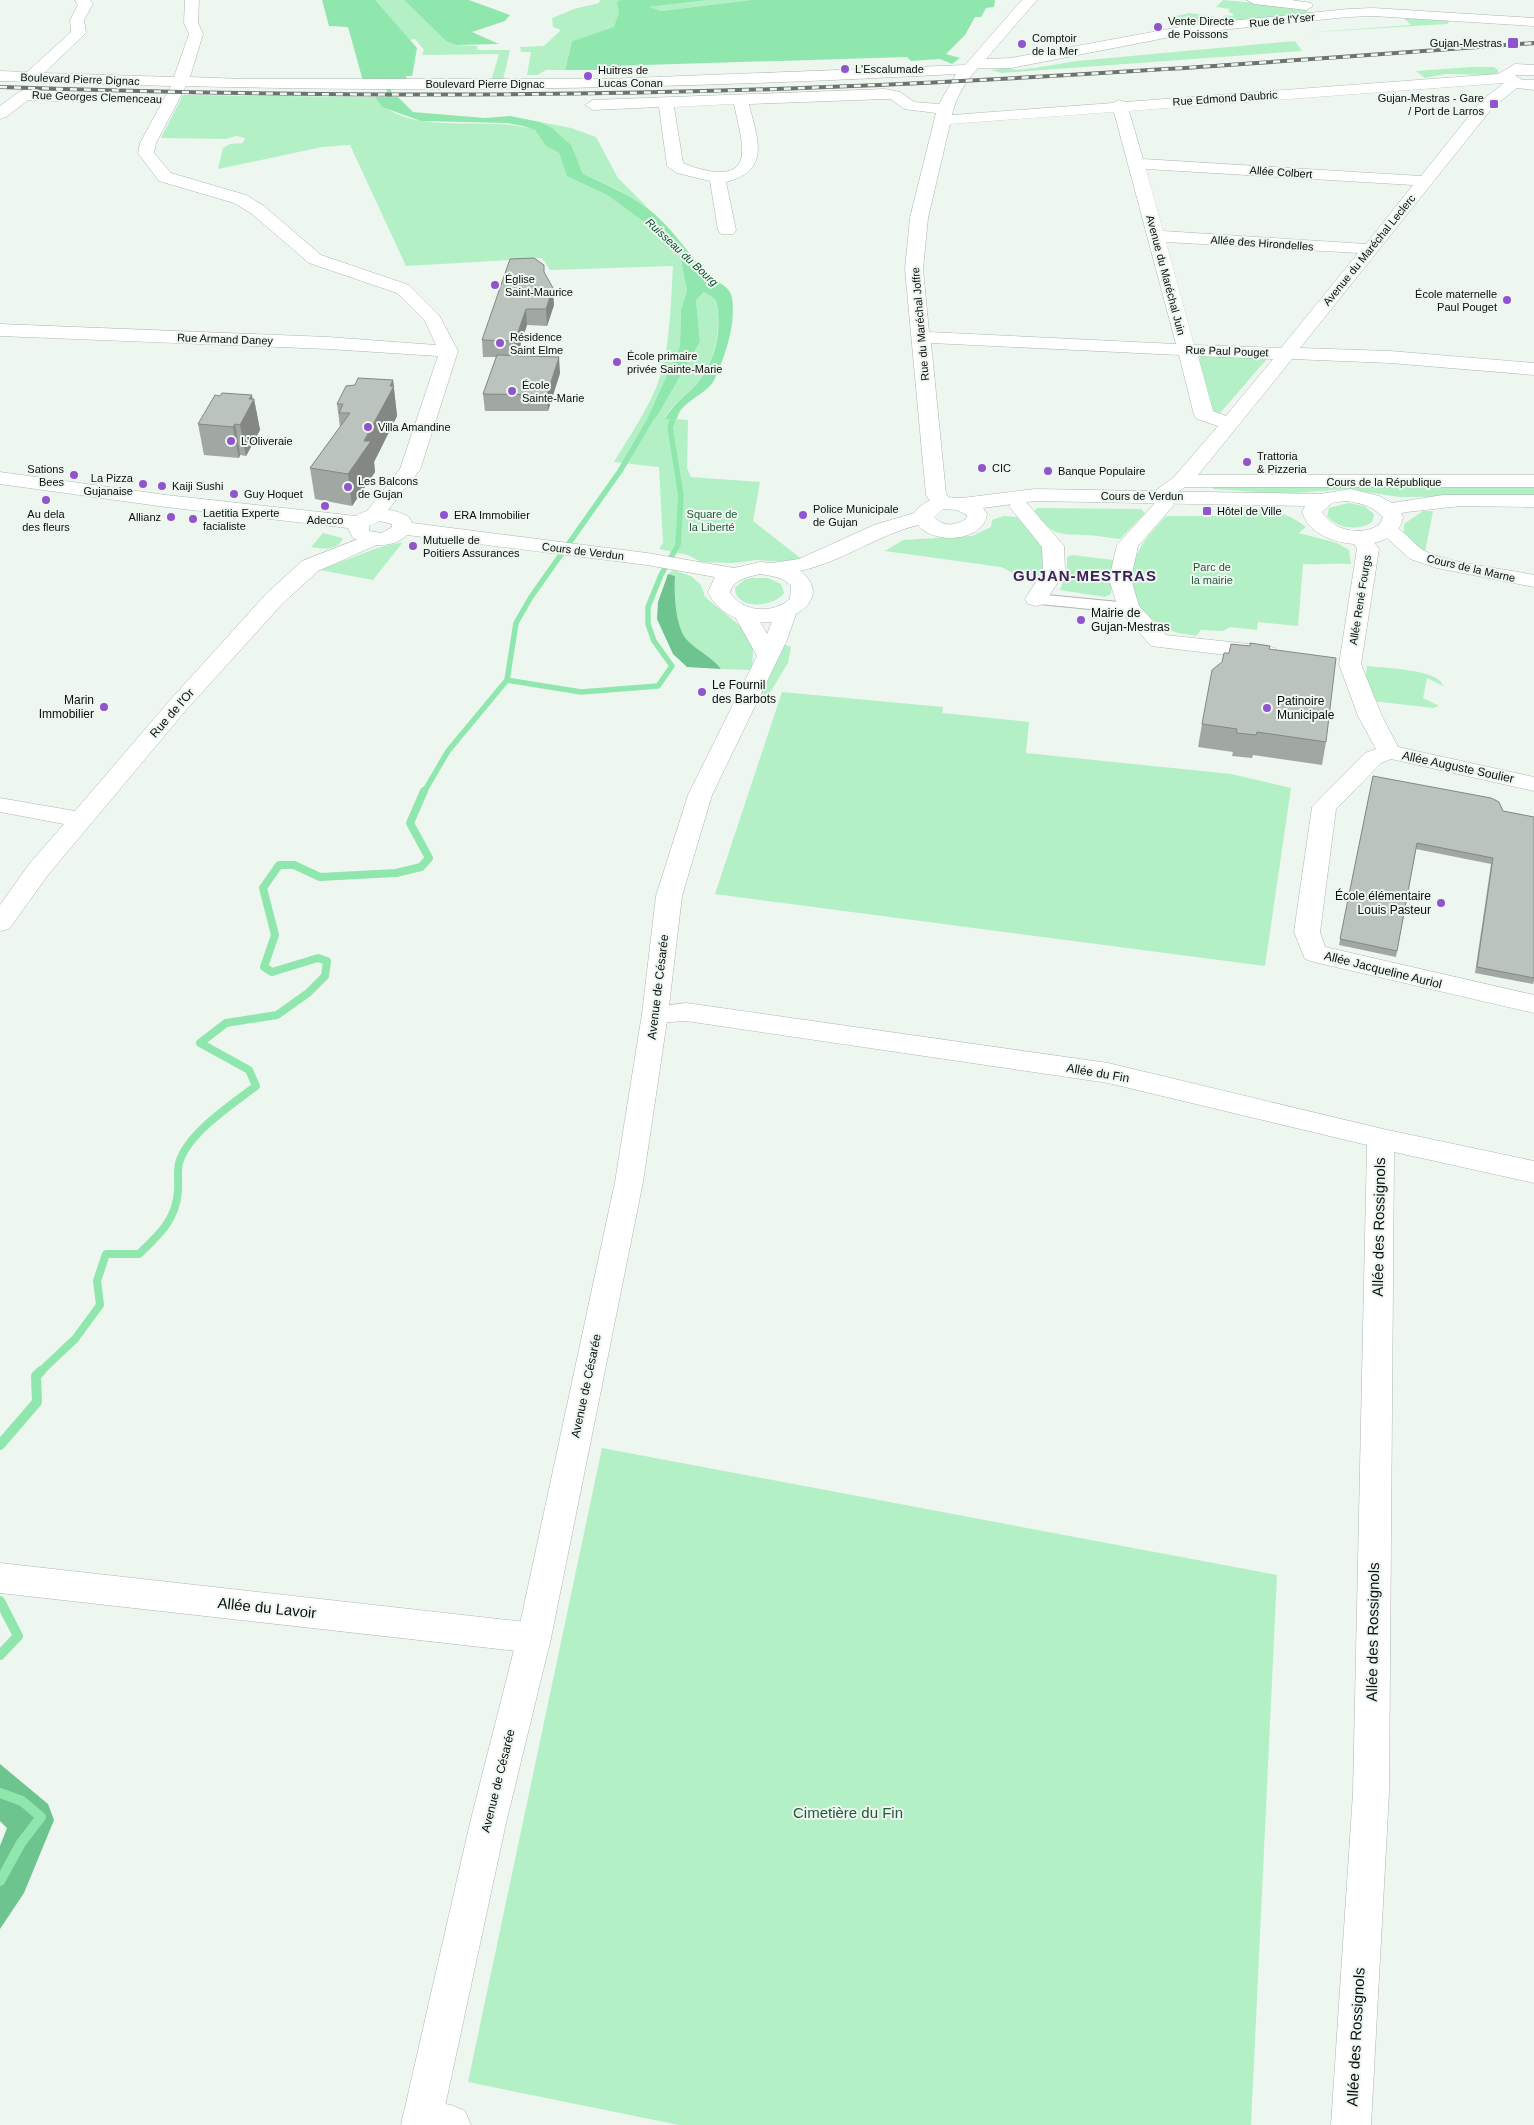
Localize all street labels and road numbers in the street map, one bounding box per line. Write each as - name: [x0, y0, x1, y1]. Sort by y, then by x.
- street label: Rue de l'Yser: [1249, 11, 1316, 29]
- street label: Boulevard Pierre Dignac: [20, 71, 140, 87]
- street label: Boulevard Pierre Dignac: [425, 78, 545, 90]
- street label: Rue Edmond Daubric: [1172, 88, 1278, 108]
- street label: Rue Georges Clemenceau: [32, 89, 162, 105]
- street label: Allée Colbert: [1249, 164, 1313, 180]
- street label: Avenue du Maréchal Leclerc: [1321, 192, 1418, 308]
- street label: Avenue du Maréchal Juin: [1144, 214, 1188, 336]
- street label: Allée des Hirondelles: [1210, 233, 1314, 253]
- street label: Rue du Maréchal Joffre: [909, 267, 931, 381]
- street label: Rue Armand Daney: [177, 331, 274, 347]
- street label: Rue Paul Pouget: [1185, 344, 1269, 358]
- street label: Cours de la République: [1327, 476, 1441, 488]
- street label: Cours de Verdun: [1101, 490, 1183, 502]
- street label: Cours de Verdun: [541, 540, 625, 562]
- street label: Cours de la Marne: [1426, 552, 1516, 584]
- street label: Allée René Fourgs: [1347, 554, 1373, 646]
- street label: Rue de l'Or: [147, 686, 197, 740]
- street label: Allée Auguste Soulier: [1401, 748, 1515, 786]
- street label: Avenue de Césarée: [645, 933, 671, 1040]
- street label: Allée Jacqueline Auriol: [1323, 949, 1443, 991]
- street label: Allée du Fin: [1066, 1061, 1130, 1085]
- street label: Allée des Rossignols: [1369, 1157, 1388, 1297]
- street label: Avenue de Césarée: [568, 1332, 604, 1439]
- street label: Allée des Rossignols: [1363, 1562, 1382, 1702]
- street label: Allée du Lavoir: [217, 1594, 317, 1621]
- street label: Avenue de Césarée: [478, 1728, 518, 1834]
- street label: Allée des Rossignols: [1343, 1967, 1368, 2107]

